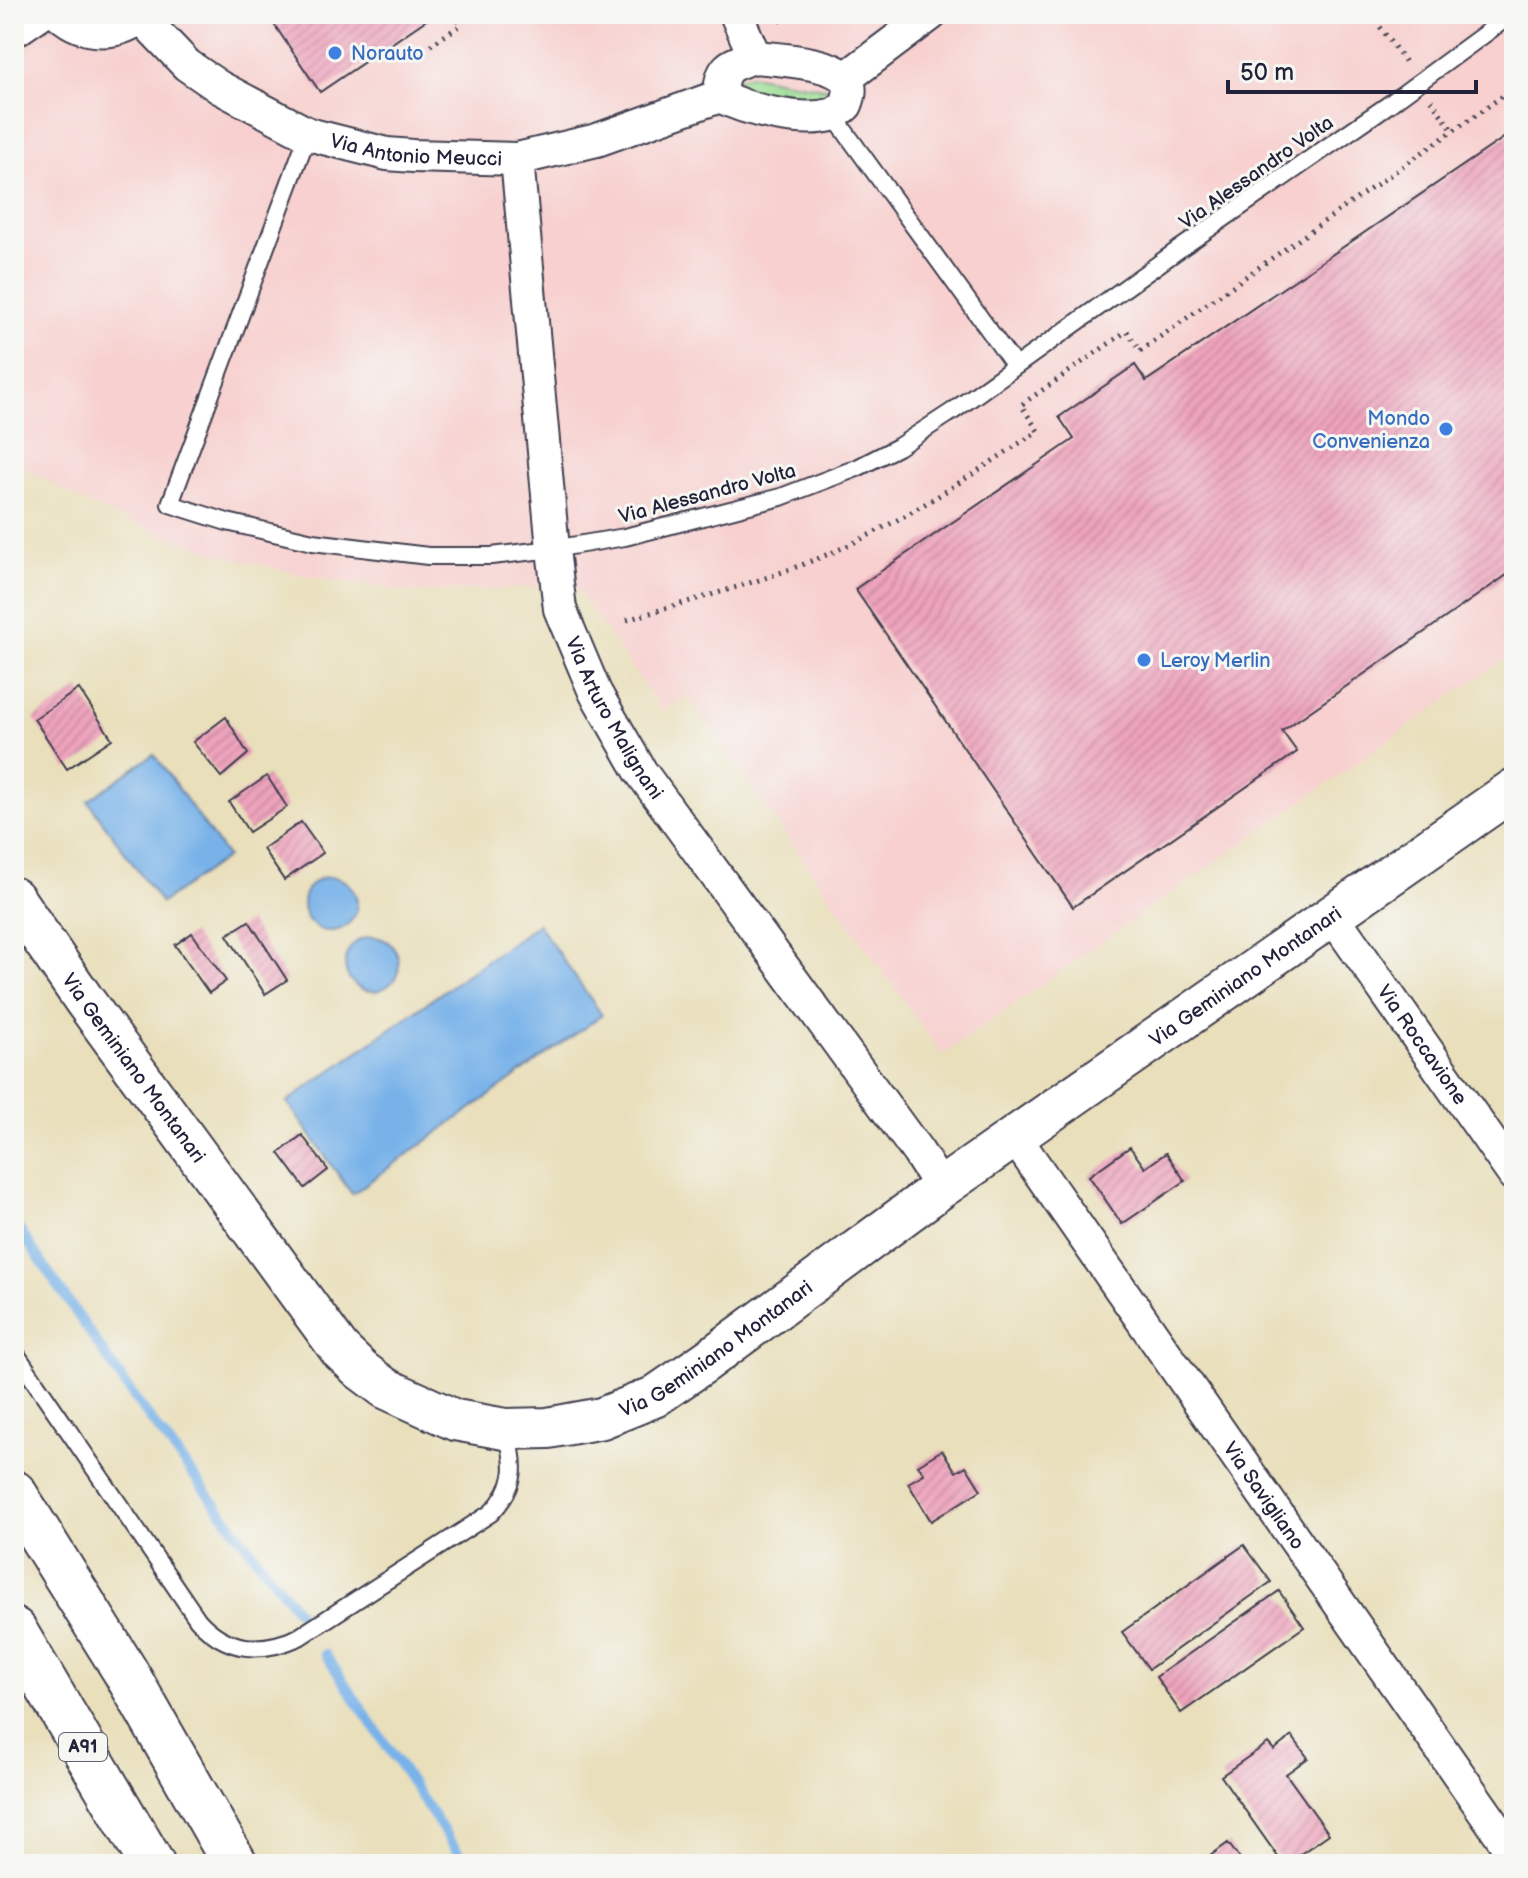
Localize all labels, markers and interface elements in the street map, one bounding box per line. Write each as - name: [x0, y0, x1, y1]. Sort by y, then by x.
- place label: Norauto: [351, 42, 424, 66]
- marker: Norauto: [326, 44, 344, 62]
- scale bar: [1228, 44, 1476, 94]
- text: 50 m: [1240, 58, 1294, 87]
- street label: Via Alessandro Volta: [1175, 111, 1338, 235]
- street label: Via Antonio Meucci: [328, 129, 502, 172]
- place label: Mondo Convenienza: [1312, 407, 1430, 454]
- marker: Mondo Convenienza: [1437, 420, 1455, 438]
- street label: Via Alessandro Volta: [616, 459, 798, 529]
- street label: Via Arturo Malignani: [560, 633, 668, 804]
- place label: Leroy Merlin: [1160, 649, 1271, 673]
- marker: Leroy Merlin: [1135, 651, 1153, 669]
- street label: Via Geminiano Montanari: [1145, 902, 1347, 1052]
- street label: Via Geminiano Montanari: [56, 969, 210, 1168]
- street label: Via Roccavione: [1372, 980, 1472, 1110]
- street label: Via Geminiano Montanari: [616, 1276, 818, 1423]
- street label: Via Savigliano: [1218, 1438, 1309, 1554]
- road number: A91: [59, 1733, 107, 1761]

